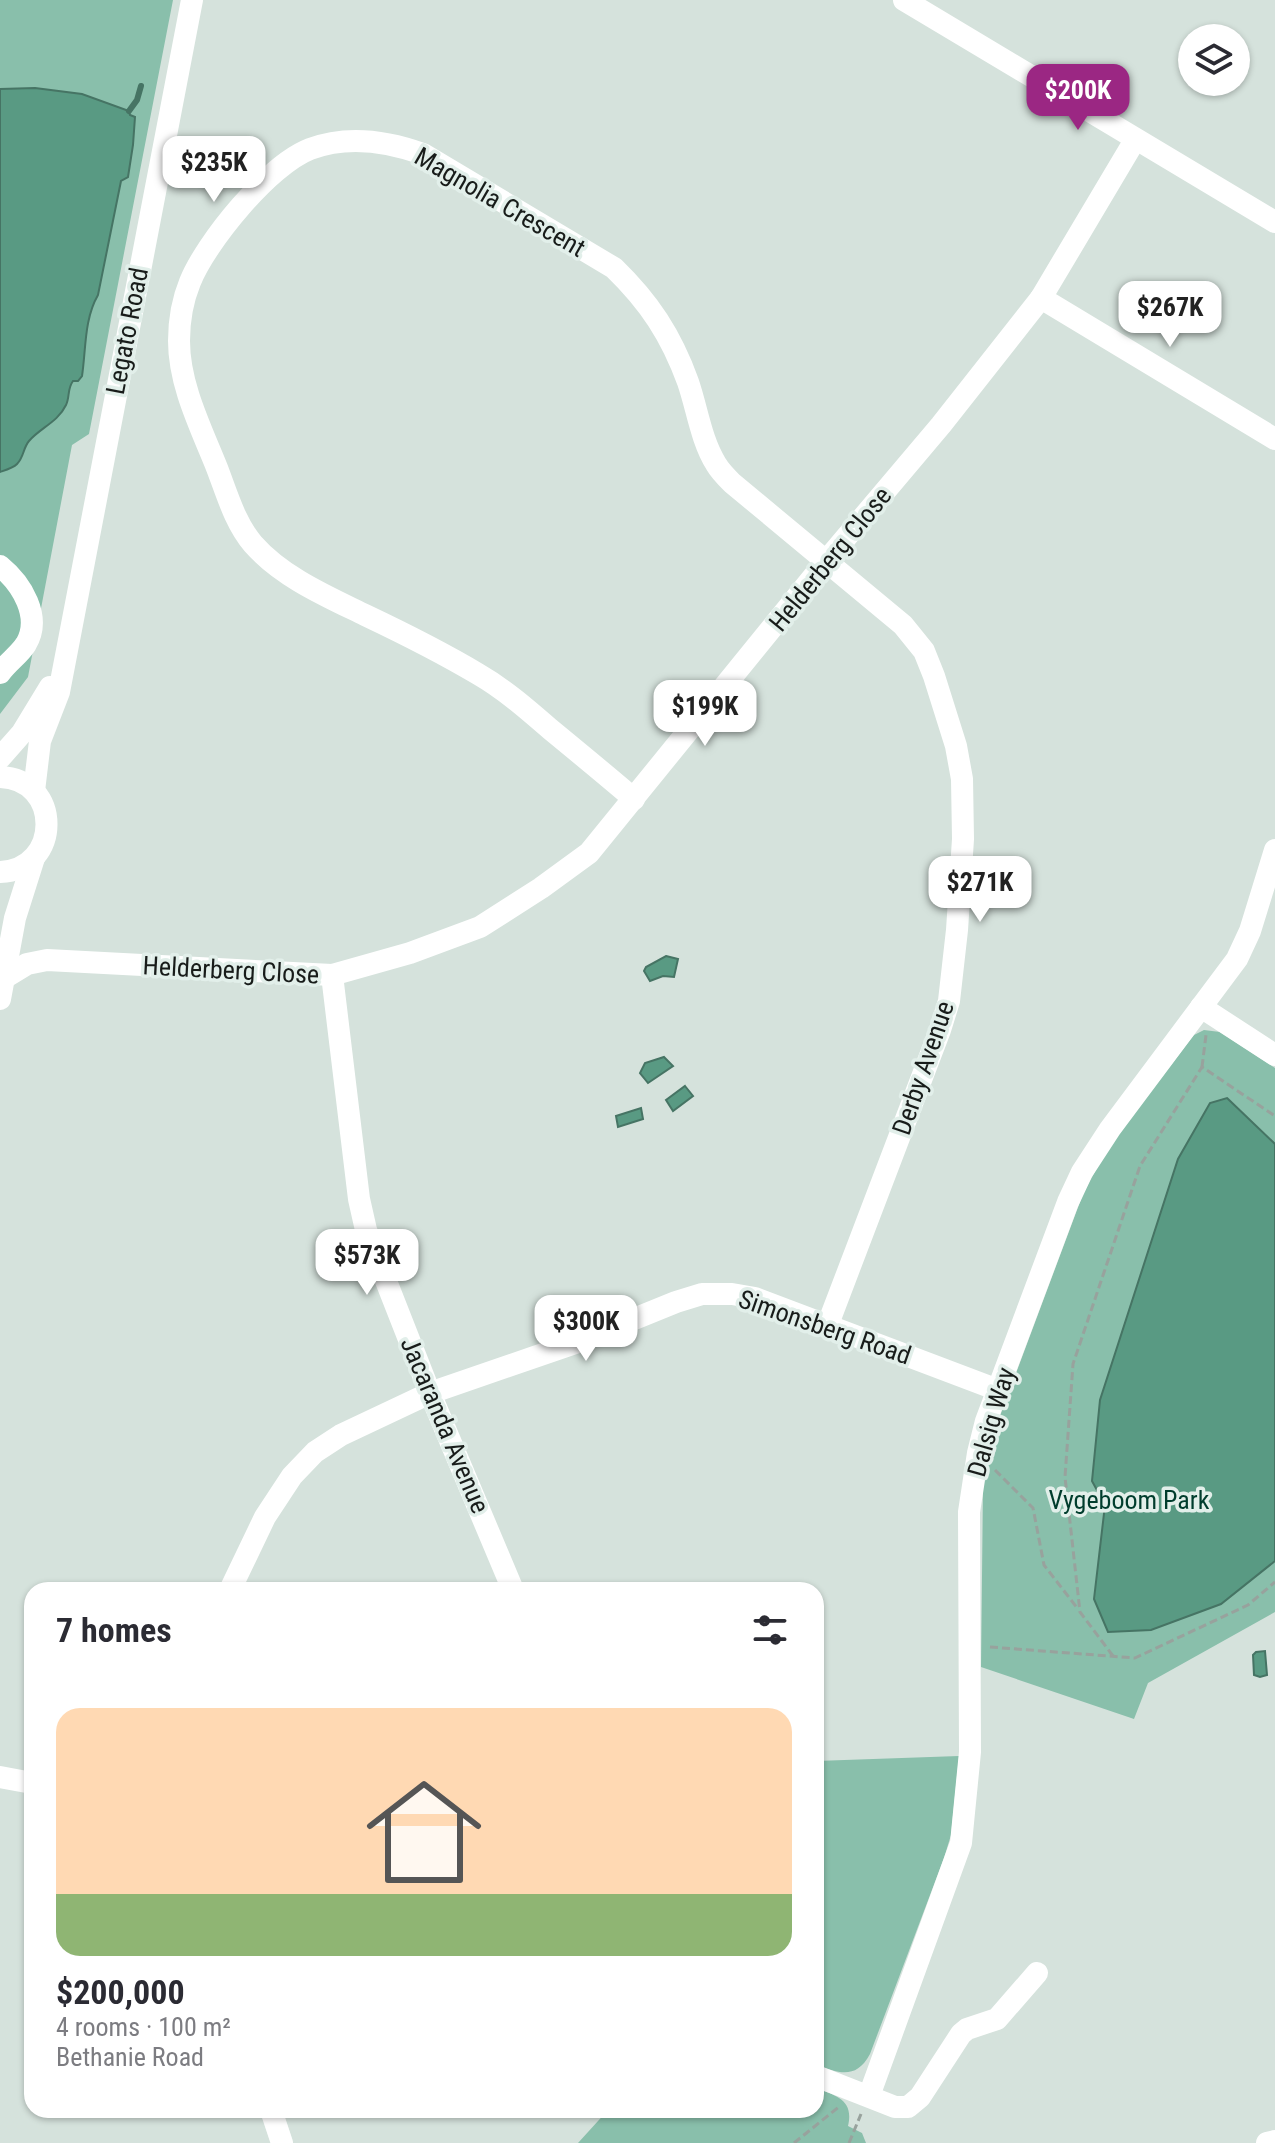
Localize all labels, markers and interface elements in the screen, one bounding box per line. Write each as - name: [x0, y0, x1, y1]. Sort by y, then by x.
- map controls: [1178, 24, 1250, 96]
- button: layers: [1178, 24, 1250, 96]
- pin: $200K: [1022, 64, 1134, 132]
- text: $200K: [1045, 75, 1111, 105]
- pin: $235K: [158, 136, 270, 204]
- street label: Magnolia Crescent: [409, 141, 591, 263]
- text: $235K: [181, 147, 247, 177]
- street label: Legato Road: [100, 265, 154, 397]
- pin: $267K: [1114, 281, 1226, 349]
- text: $267K: [1137, 292, 1203, 322]
- street label: Helderberg Close: [763, 481, 897, 637]
- pin: $199K: [649, 680, 761, 748]
- text: $199K: [672, 691, 738, 721]
- pin: $271K: [924, 856, 1036, 924]
- text: $271K: [947, 867, 1013, 897]
- street label: Helderberg Close: [142, 950, 320, 990]
- street label: Derby Avenue: [886, 997, 960, 1139]
- pin: $573K: [311, 1229, 423, 1297]
- text: $573K: [334, 1240, 400, 1270]
- street label: Simonsberg Road: [735, 1283, 915, 1371]
- pin: $300K: [530, 1295, 642, 1363]
- text: $300K: [553, 1306, 619, 1336]
- street label: Jacaranda Avenue: [394, 1333, 496, 1517]
- street label: Dalsig Way: [961, 1364, 1021, 1480]
- park label: Vygeboom Park: [1049, 1485, 1210, 1515]
- icon: filters: [748, 1608, 792, 1652]
- text: 7 homes: [56, 1610, 172, 1650]
- icon: home: [352, 1760, 496, 1904]
- text: $200,000: [56, 1972, 185, 2012]
- text: 4 rooms · 100 m²: [56, 2012, 231, 2042]
- text: Bethanie Road: [56, 2042, 204, 2072]

